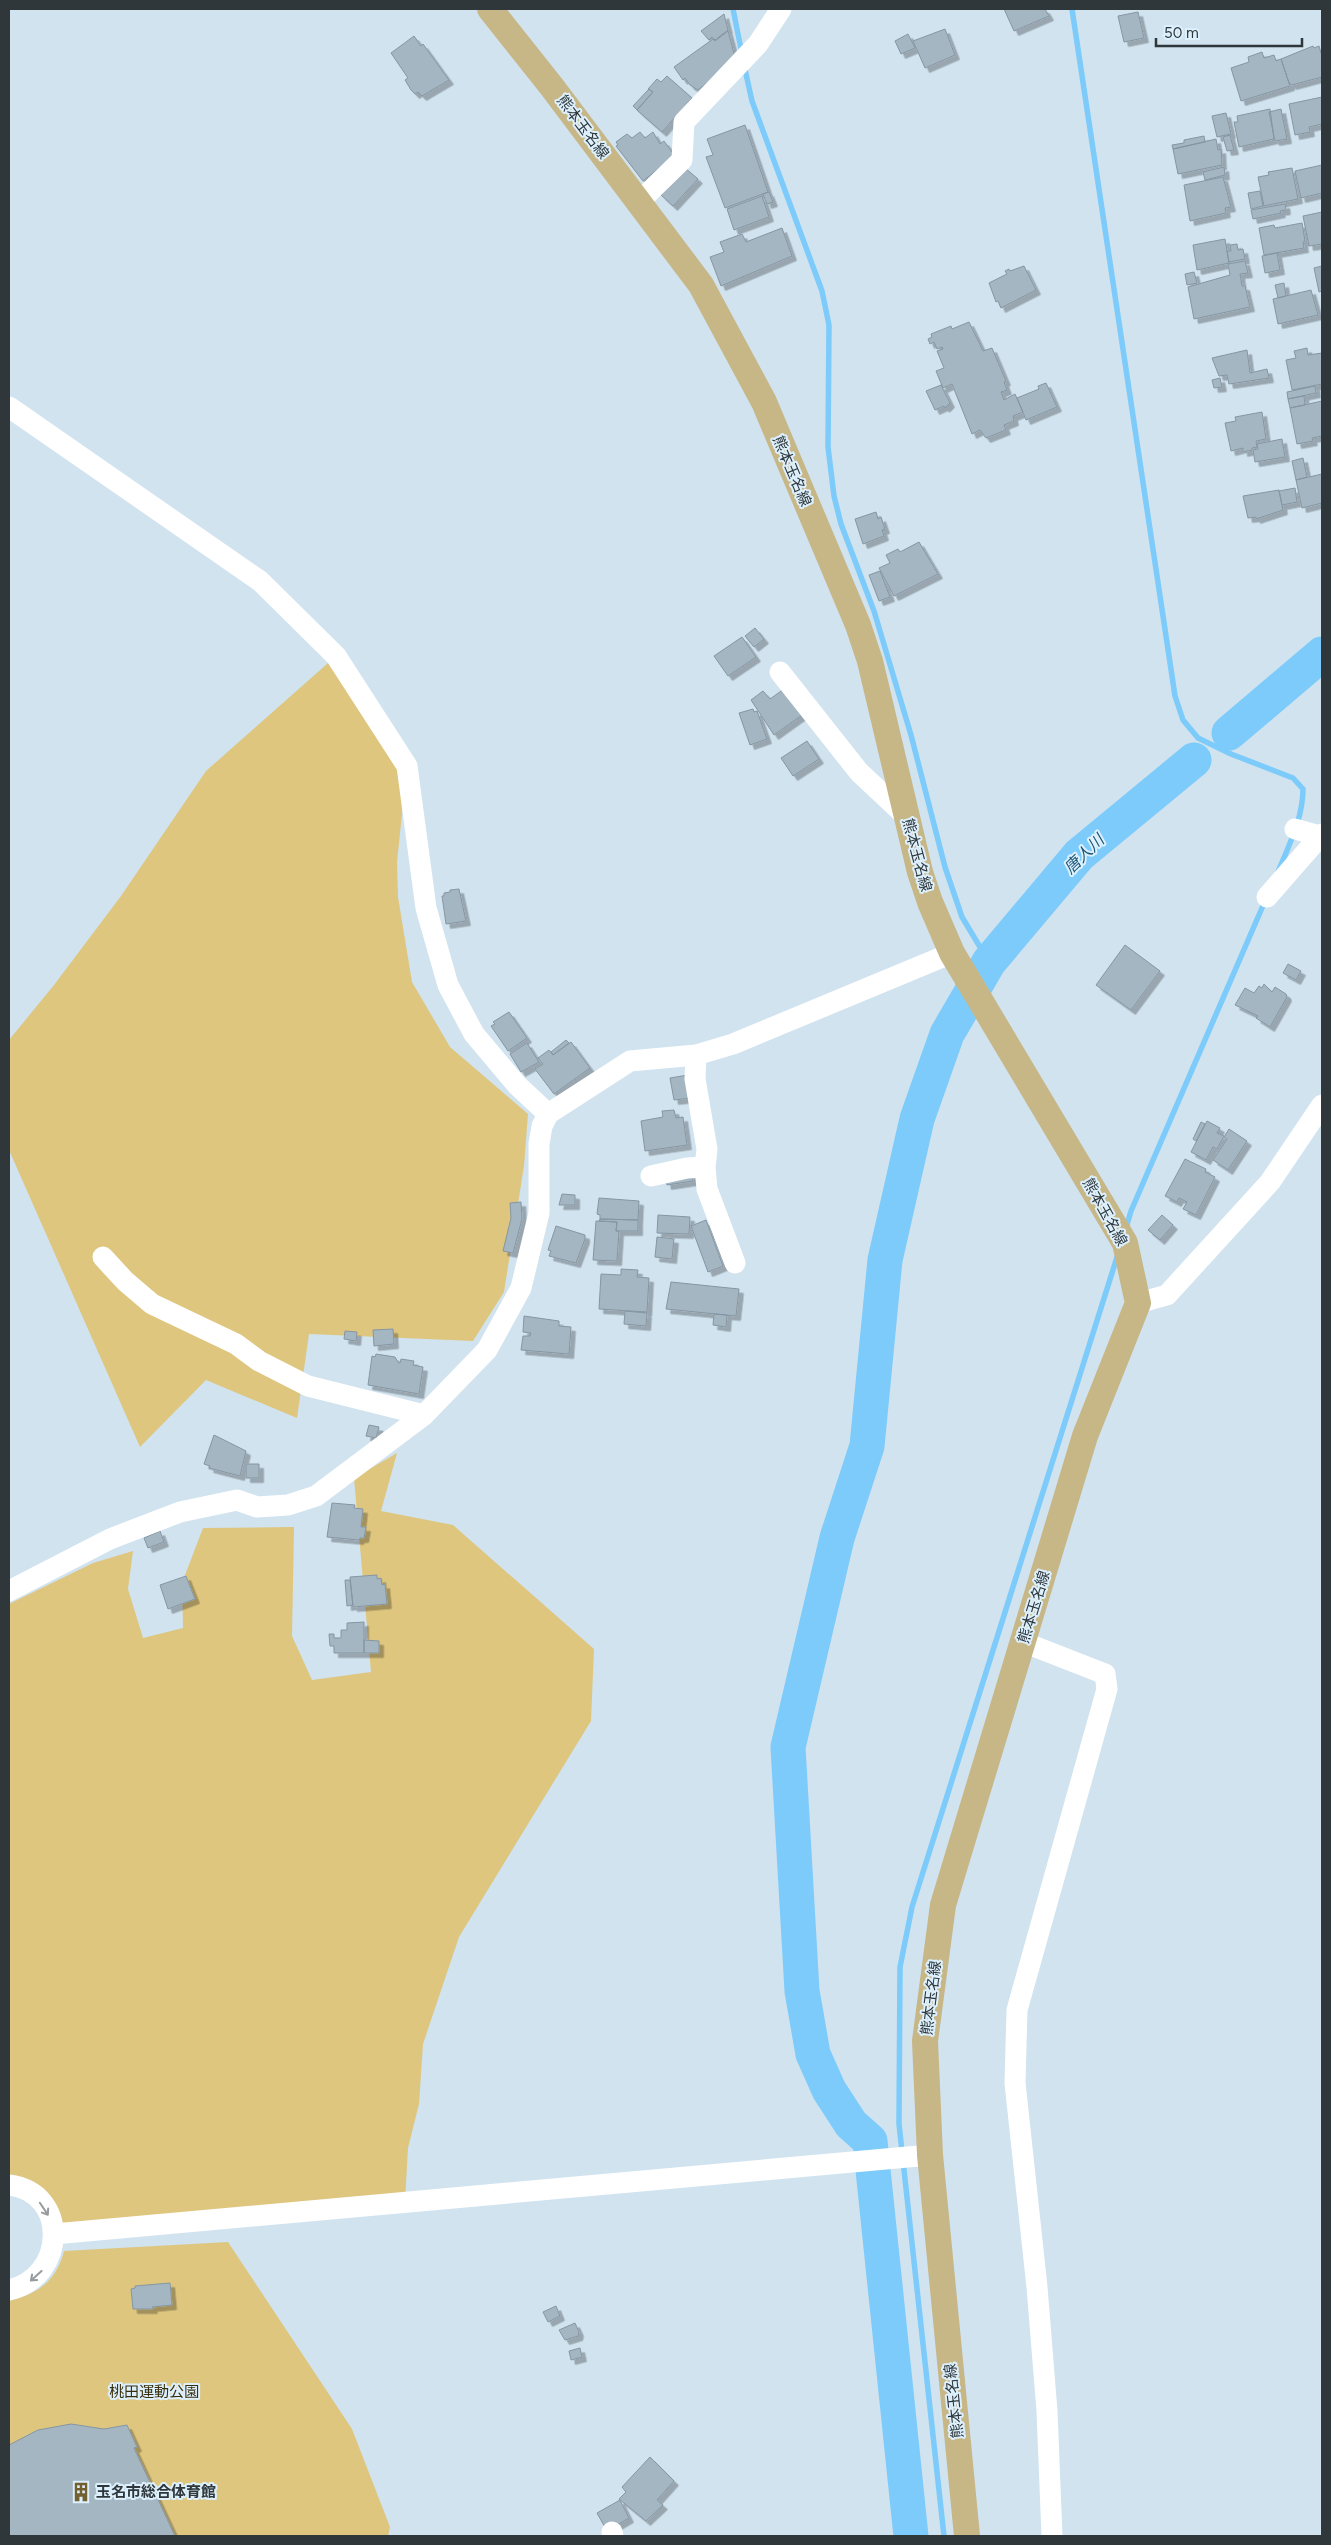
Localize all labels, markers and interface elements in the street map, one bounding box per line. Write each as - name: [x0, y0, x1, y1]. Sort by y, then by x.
- scale bar: [1156, 15, 1302, 47]
- text: 50 m: [1164, 24, 1199, 42]
- street label: 熊本玉名線: [553, 92, 613, 162]
- street label: 熊本玉名線: [769, 433, 815, 509]
- street label: 熊本玉名線: [899, 816, 935, 894]
- water label: 唐人川: [1060, 829, 1109, 878]
- street label: 熊本玉名線: [1079, 1175, 1131, 1249]
- street label: 熊本玉名線: [1014, 1568, 1054, 1646]
- street label: 熊本玉名線: [917, 1960, 945, 2036]
- one-way arrow: [39, 2201, 49, 2215]
- one-way arrow: [30, 2270, 42, 2282]
- street label: 熊本玉名線: [941, 2363, 967, 2439]
- park label: 桃田運動公園: [109, 2383, 199, 2401]
- building icon: 玉名市総合体育館: [70, 2481, 92, 2503]
- place label: 玉名市総合体育館: [96, 2483, 216, 2501]

